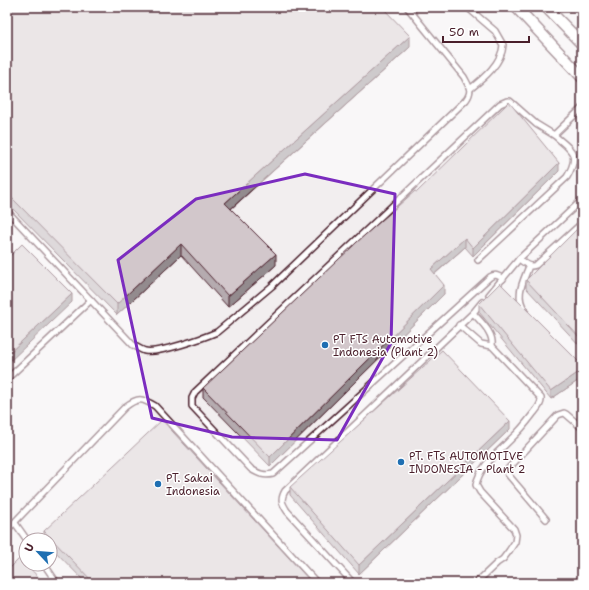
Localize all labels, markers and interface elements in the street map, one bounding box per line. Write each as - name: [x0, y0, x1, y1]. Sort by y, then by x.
- scale bar: [443, 18, 529, 44]
- text: 50 m: [449, 24, 479, 40]
- place label: PT FTS Automotive Indonesia (Plant 2): [333, 332, 438, 360]
- marker: PT FTS Automotive Indonesia (Plant 2): [320, 340, 330, 350]
- place label: PT. FTS AUTOMOTIVE INDONESIA - Plant 2: [409, 449, 526, 477]
- marker: PT. FTS AUTOMOTIVE INDONESIA - Plant 2: [396, 457, 406, 467]
- place label: PT. Sakai Indonesia: [166, 471, 220, 499]
- marker: PT. Sakai Indonesia: [153, 479, 163, 489]
- north arrow: [18, 532, 58, 572]
- text: U: [21, 541, 38, 555]

